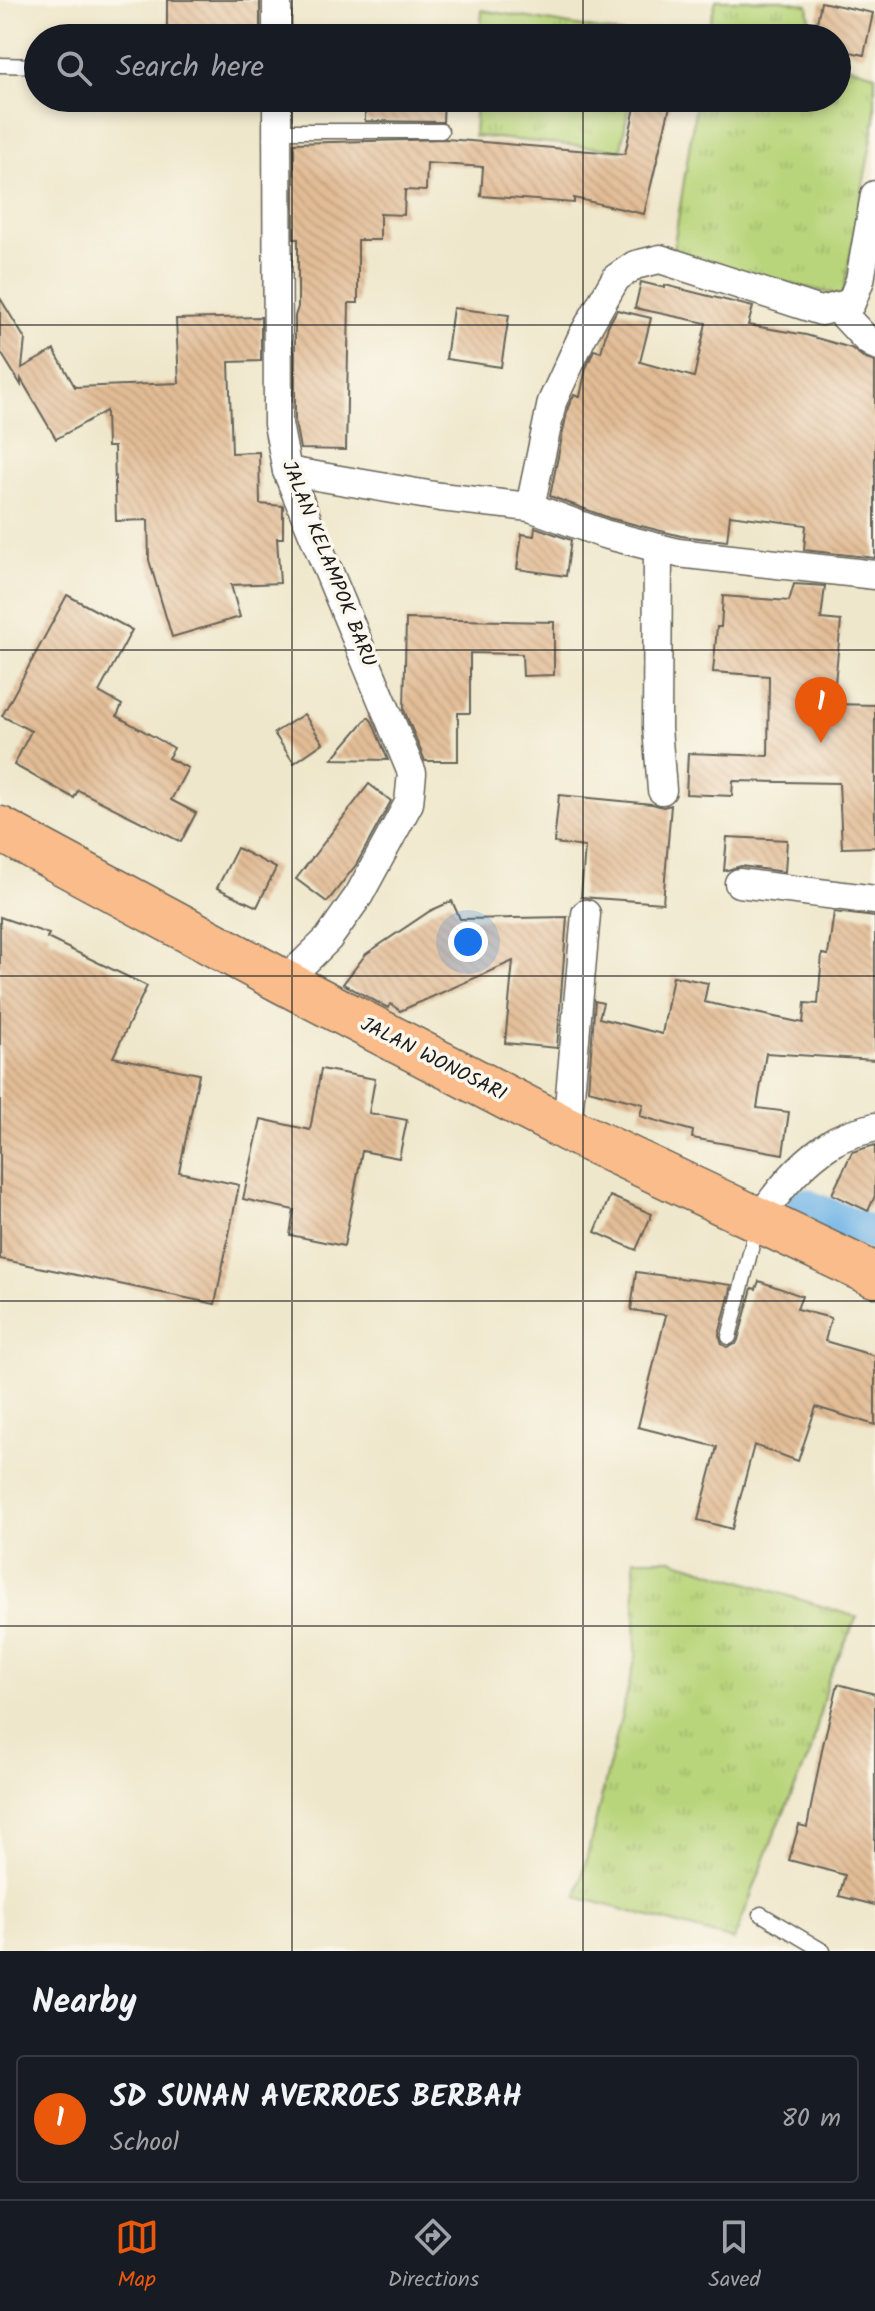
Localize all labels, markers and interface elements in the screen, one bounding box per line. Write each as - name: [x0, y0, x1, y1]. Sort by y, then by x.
- search box: [24, 24, 851, 112]
- text: Search here: [116, 44, 264, 92]
- icon: search: [52, 46, 96, 90]
- street label: JALAN KELAMPOK BARU: [272, 456, 384, 672]
- pin: 1: [795, 677, 847, 743]
- your location: [448, 922, 488, 962]
- street label: JALAN WONOSARI: [354, 1009, 512, 1111]
- text: Nearby: [32, 1976, 137, 2030]
- text: SD SUNAN AVERROES BERBAH: [110, 2074, 522, 2122]
- text: 1: [56, 2098, 64, 2140]
- text: 80 m: [781, 2098, 841, 2140]
- text: School: [110, 2122, 179, 2164]
- tab: Map: [115, 2215, 159, 2298]
- tab: Directions: [388, 2215, 479, 2298]
- tab: Saved: [708, 2215, 760, 2298]

